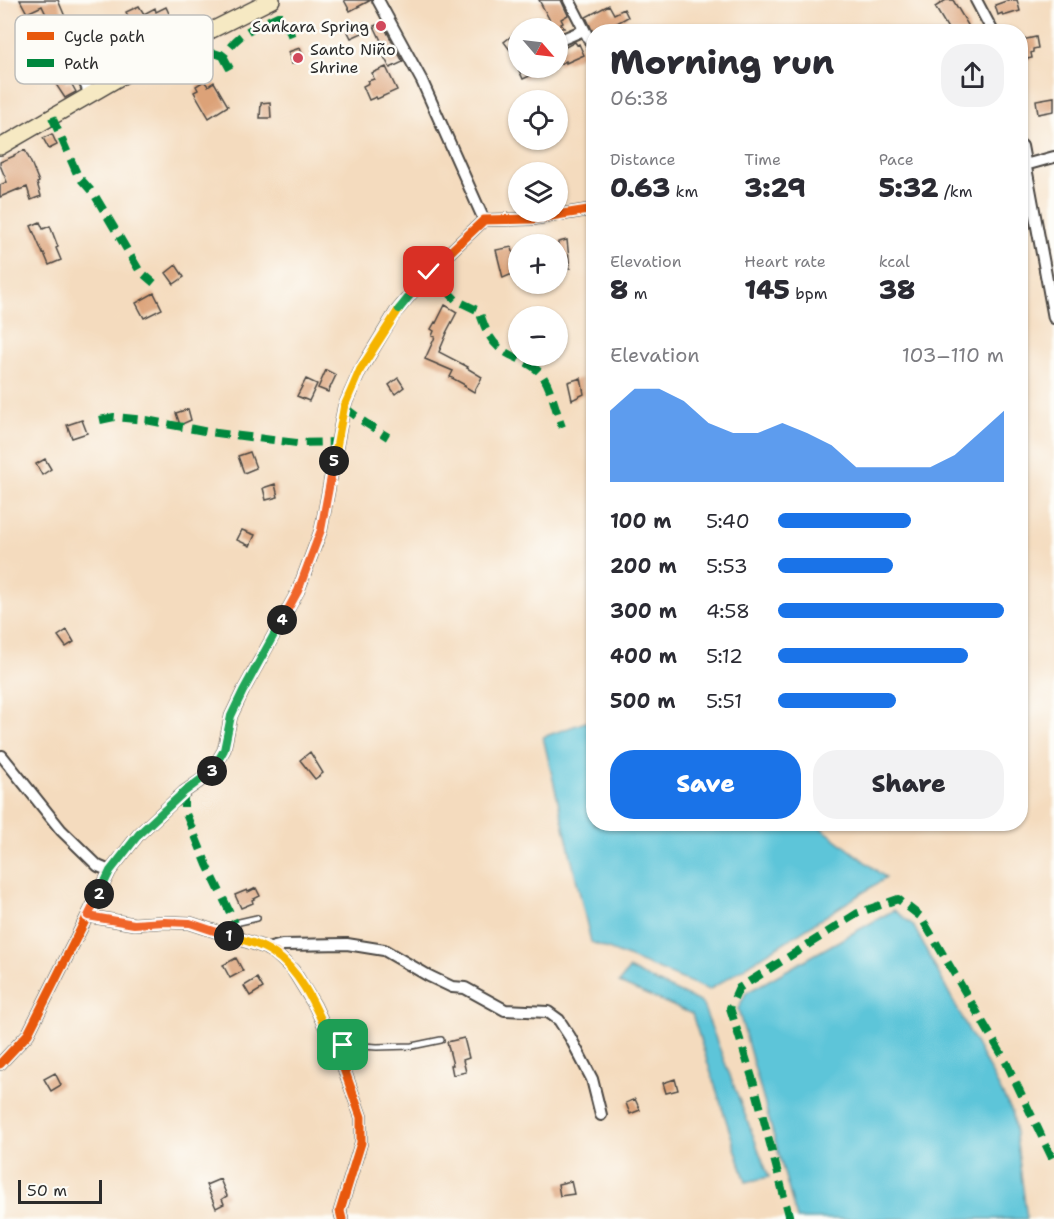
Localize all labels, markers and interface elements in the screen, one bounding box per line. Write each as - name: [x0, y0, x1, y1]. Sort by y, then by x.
- legend: [15, 15, 213, 84]
- place label: Sankara Spring: [252, 16, 369, 37]
- north arrow: [508, 18, 568, 78]
- map controls: [508, 18, 568, 366]
- marker: Sankara Spring: [374, 19, 388, 33]
- text: Cycle path: [64, 26, 145, 47]
- place label: Santo Niño Shrine: [310, 39, 396, 78]
- text: Morning run: [610, 40, 834, 85]
- button: share: [941, 44, 1004, 107]
- marker: Santo Niño Shrine: [291, 51, 305, 65]
- text: Path: [64, 53, 99, 74]
- text: 06:38: [610, 85, 669, 111]
- button: locate: [508, 90, 568, 150]
- text: Distance: [610, 149, 676, 170]
- text: Time: [744, 149, 781, 170]
- text: Pace: [879, 149, 914, 170]
- button: layers: [508, 162, 568, 222]
- text: 0.63: [610, 170, 670, 205]
- text: 3:29: [744, 170, 806, 205]
- text: 5:32: [879, 170, 938, 205]
- text: km: [670, 181, 698, 202]
- text: /km: [938, 181, 972, 202]
- button: +: [508, 234, 568, 294]
- pin: [403, 246, 454, 297]
- text: Elevation: [610, 251, 682, 272]
- text: Heart rate: [744, 251, 826, 272]
- text: kcal: [879, 251, 910, 272]
- icon: check: [412, 255, 445, 288]
- text: 8: [610, 272, 628, 307]
- text: 145: [744, 272, 790, 307]
- text: 38: [879, 272, 915, 307]
- text: m: [628, 283, 647, 304]
- text: bpm: [790, 283, 828, 304]
- button: −: [508, 306, 568, 366]
- text: Elevation: [610, 342, 700, 368]
- text: 103–110 m: [902, 342, 1004, 368]
- pin: 5: [319, 446, 349, 476]
- text: 5: [329, 450, 339, 471]
- text: 100 m: [610, 508, 672, 534]
- text: 5:40: [706, 508, 750, 534]
- text: 200 m: [610, 553, 677, 579]
- text: 5:53: [706, 553, 748, 579]
- text: 300 m: [610, 598, 677, 624]
- text: 4:58: [706, 598, 750, 624]
- pin: 4: [267, 605, 297, 635]
- text: 4: [276, 609, 288, 630]
- text: 400 m: [610, 643, 677, 669]
- text: 5:12: [706, 643, 743, 669]
- text: 500 m: [610, 688, 676, 714]
- text: 5:51: [706, 688, 742, 714]
- button: Save: [610, 750, 801, 819]
- button: Share: [813, 750, 1004, 819]
- pin: 3: [197, 756, 227, 786]
- text: 3: [206, 760, 218, 781]
- pin: 2: [84, 879, 114, 909]
- text: 2: [93, 883, 105, 904]
- pin: 1: [214, 921, 244, 951]
- text: 1: [225, 925, 233, 946]
- pin: [317, 1019, 368, 1070]
- icon: arrive: [326, 1028, 359, 1061]
- scale bar: [18, 1177, 102, 1204]
- text: 50 m: [27, 1180, 67, 1201]

